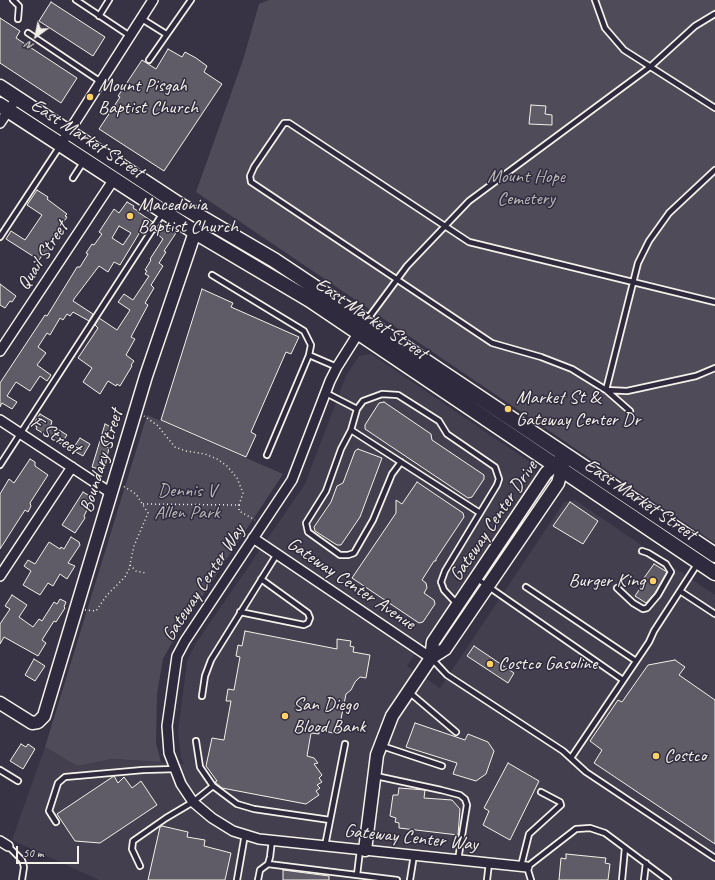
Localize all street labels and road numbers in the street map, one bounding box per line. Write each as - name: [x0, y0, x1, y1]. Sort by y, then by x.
- street label: East Market Street: [26, 94, 148, 184]
- street label: Quail Street: [12, 218, 74, 294]
- street label: East Market Street: [311, 273, 431, 365]
- street label: Boundary Street: [75, 407, 129, 515]
- street label: F Street: [26, 412, 84, 460]
- street label: East Market Street: [580, 454, 700, 546]
- street label: Gateway Center Drive: [445, 456, 543, 586]
- street label: Gateway Center Way: [158, 520, 250, 646]
- street label: Gateway Center Avenue: [282, 533, 420, 635]
- street label: Gateway Center Way: [343, 820, 479, 856]

